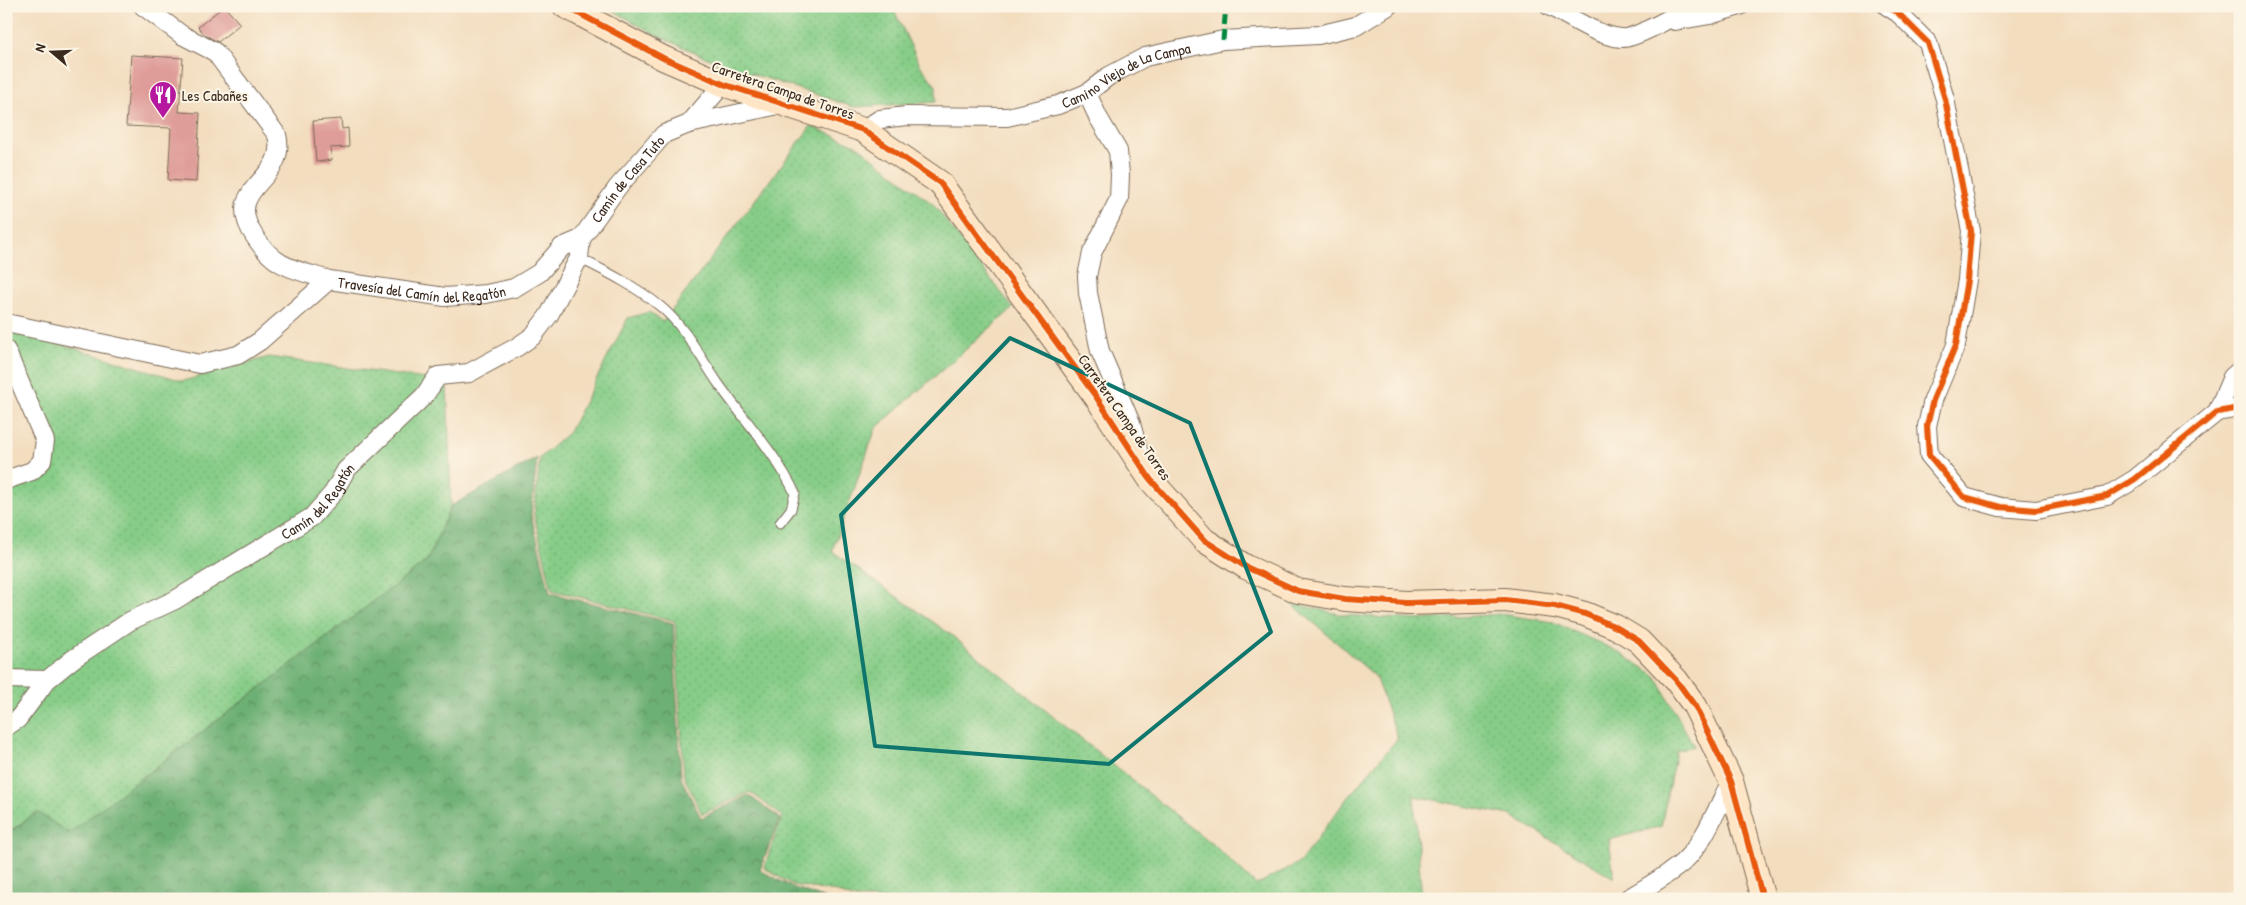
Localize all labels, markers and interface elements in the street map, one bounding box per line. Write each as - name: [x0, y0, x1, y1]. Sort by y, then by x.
- north arrow: [28, 28, 78, 78]
- street label: Camino Viejo de La Campa: [1058, 37, 1192, 113]
- text: N: [29, 40, 50, 54]
- street label: Carretera Campa de Torres: [709, 56, 857, 124]
- restaurant icon: Les Cabañes: [148, 80, 178, 119]
- place label: Les Cabañes: [182, 85, 248, 106]
- street label: Camín de Casa Tuto: [585, 131, 669, 227]
- street label: Travesía del Camín del Regatón: [336, 271, 508, 308]
- street label: Carretera Campa de Torres: [1074, 350, 1177, 484]
- street label: Camín del Regatón: [277, 457, 359, 544]

